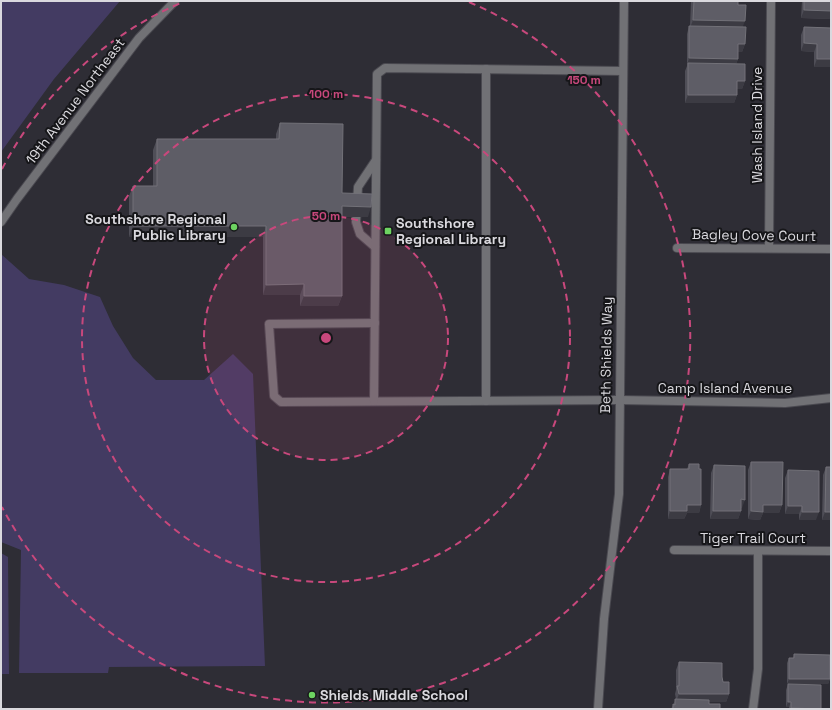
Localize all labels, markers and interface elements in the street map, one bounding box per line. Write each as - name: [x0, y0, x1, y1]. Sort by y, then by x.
- street label: 19th Avenue Northeast: [21, 34, 129, 168]
- street label: Wash Island Drive: [748, 67, 766, 183]
- text: 150 m: [567, 72, 601, 88]
- text: 100 m: [309, 86, 343, 102]
- text: 50 m: [312, 208, 340, 224]
- place label: Southshore Regional Public Library: [85, 210, 226, 244]
- place label: Southshore Regional Library: [396, 214, 506, 248]
- marker: Southshore Regional Public Library: [229, 222, 239, 232]
- street label: Bagley Cove Court: [692, 225, 816, 245]
- marker: Southshore Regional Library: [383, 226, 393, 236]
- street label: Beth Shields Way: [596, 297, 616, 413]
- centre of rings: [319, 331, 333, 345]
- street label: Camp Island Avenue: [658, 379, 792, 397]
- street label: Tiger Trail Court: [700, 529, 806, 547]
- place label: Shields Middle School: [320, 686, 468, 704]
- marker: Shields Middle School: [307, 690, 317, 700]

